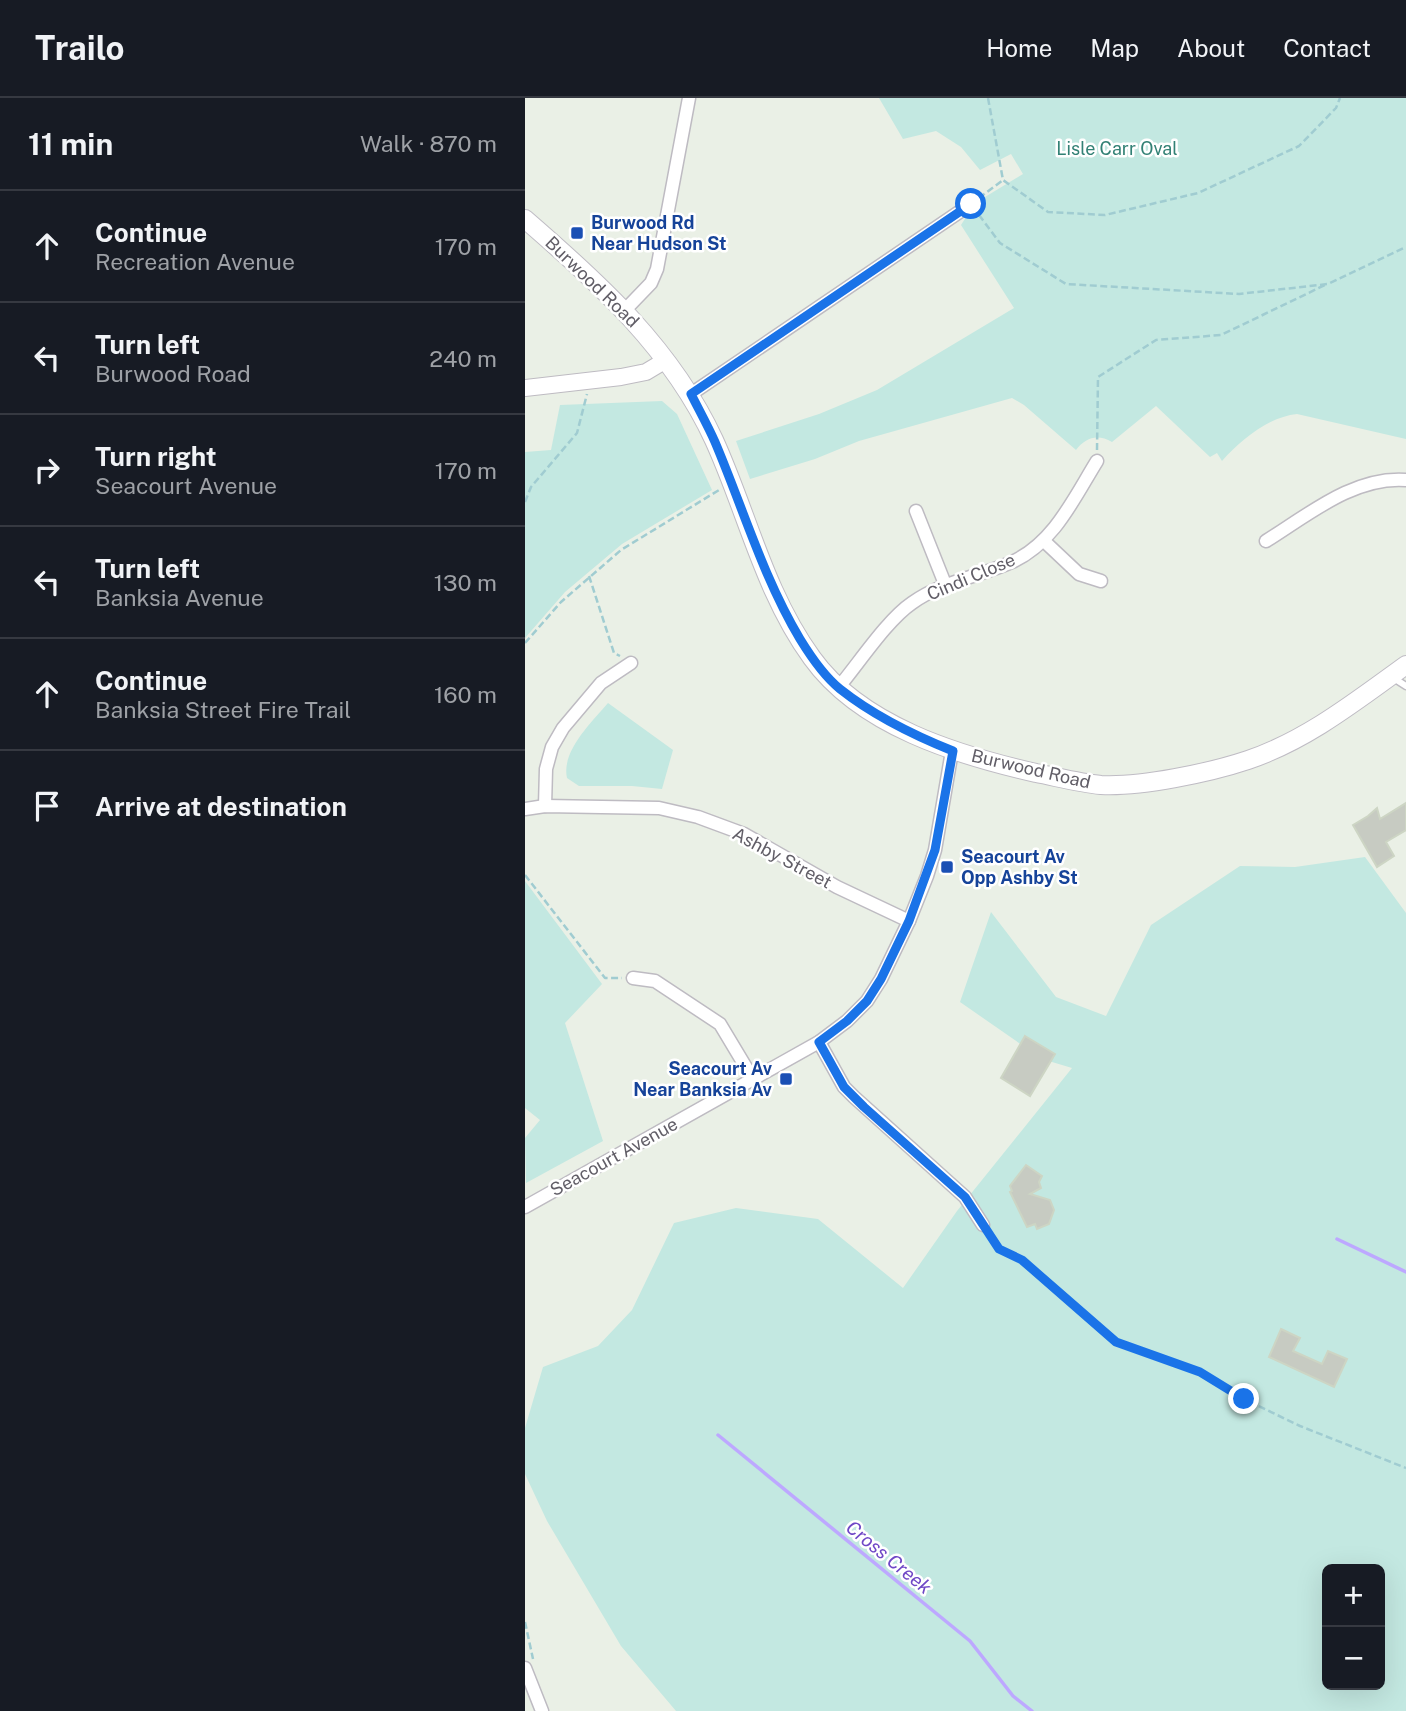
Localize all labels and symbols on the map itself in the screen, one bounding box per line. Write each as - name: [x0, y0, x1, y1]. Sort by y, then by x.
- park label: Lisle Carr Oval: [1056, 138, 1178, 159]
- route start: [955, 188, 986, 219]
- place label: Burwood Rd Near Hudson St: [591, 212, 727, 254]
- marker: Burwood Rd Near Hudson St: [569, 225, 585, 241]
- street label: Burwood Road: [541, 232, 643, 332]
- street label: Cindi Close: [924, 549, 1018, 605]
- street label: Burwood Road: [969, 745, 1093, 792]
- street label: Ashby Street: [729, 823, 835, 892]
- place label: Seacourt Av Opp Ashby St: [961, 846, 1078, 888]
- marker: Seacourt Av Opp Ashby St: [939, 859, 955, 875]
- place label: Seacourt Av Near Banksia Av: [633, 1058, 773, 1100]
- marker: Seacourt Av Near Banksia Av: [778, 1071, 794, 1087]
- street label: Seacourt Avenue: [546, 1113, 681, 1200]
- route end: [1228, 1383, 1259, 1414]
- water label: Cross Creek: [842, 1516, 937, 1599]

